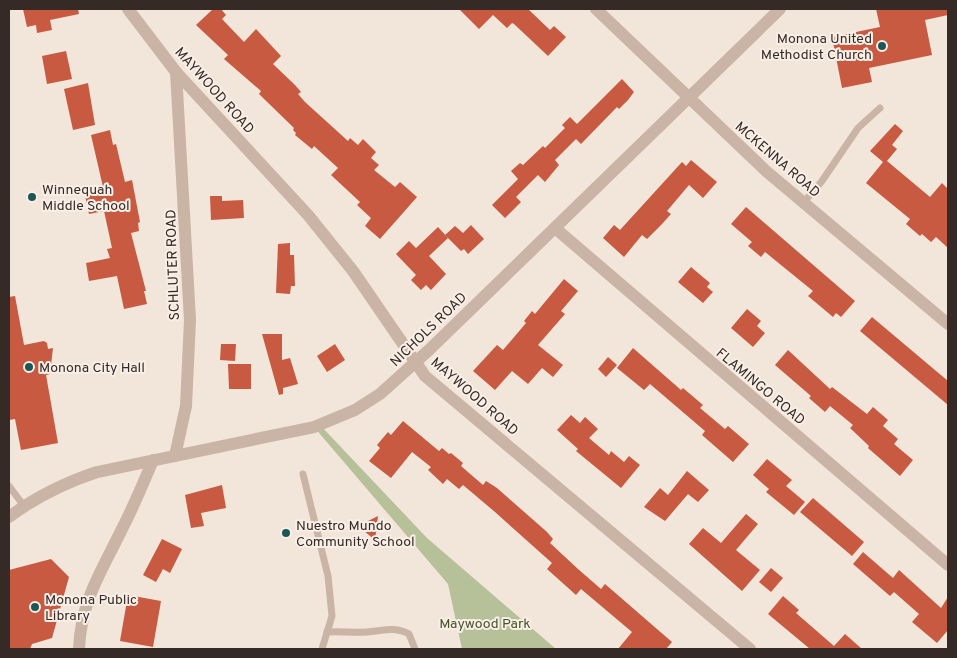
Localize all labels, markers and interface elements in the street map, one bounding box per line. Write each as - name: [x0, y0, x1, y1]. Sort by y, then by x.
- place label: Monona United Methodist Church: [761, 31, 872, 64]
- marker: Monona United Methodist Church: [876, 40, 888, 52]
- street label: MAYWOOD ROAD: [170, 44, 257, 138]
- street label: MCKENNA ROAD: [731, 119, 823, 202]
- place label: Winnequah Middle School: [42, 182, 130, 215]
- marker: Winnequah Middle School: [26, 191, 38, 203]
- street label: SCHLUTER ROAD: [163, 209, 184, 321]
- street label: NICHOLS ROAD: [387, 289, 471, 371]
- street label: FLAMINGO ROAD: [712, 345, 808, 429]
- street label: MAYWOOD ROAD: [427, 354, 521, 440]
- place label: Monona City Hall: [39, 360, 145, 377]
- marker: Monona City Hall: [23, 361, 35, 373]
- place label: Nuestro Mundo Community School: [296, 518, 415, 551]
- marker: Nuestro Mundo Community School: [280, 527, 292, 539]
- place label: Monona Public Library: [45, 592, 137, 625]
- marker: Monona Public Library: [29, 601, 41, 613]
- park label: Maywood Park: [439, 616, 531, 633]

